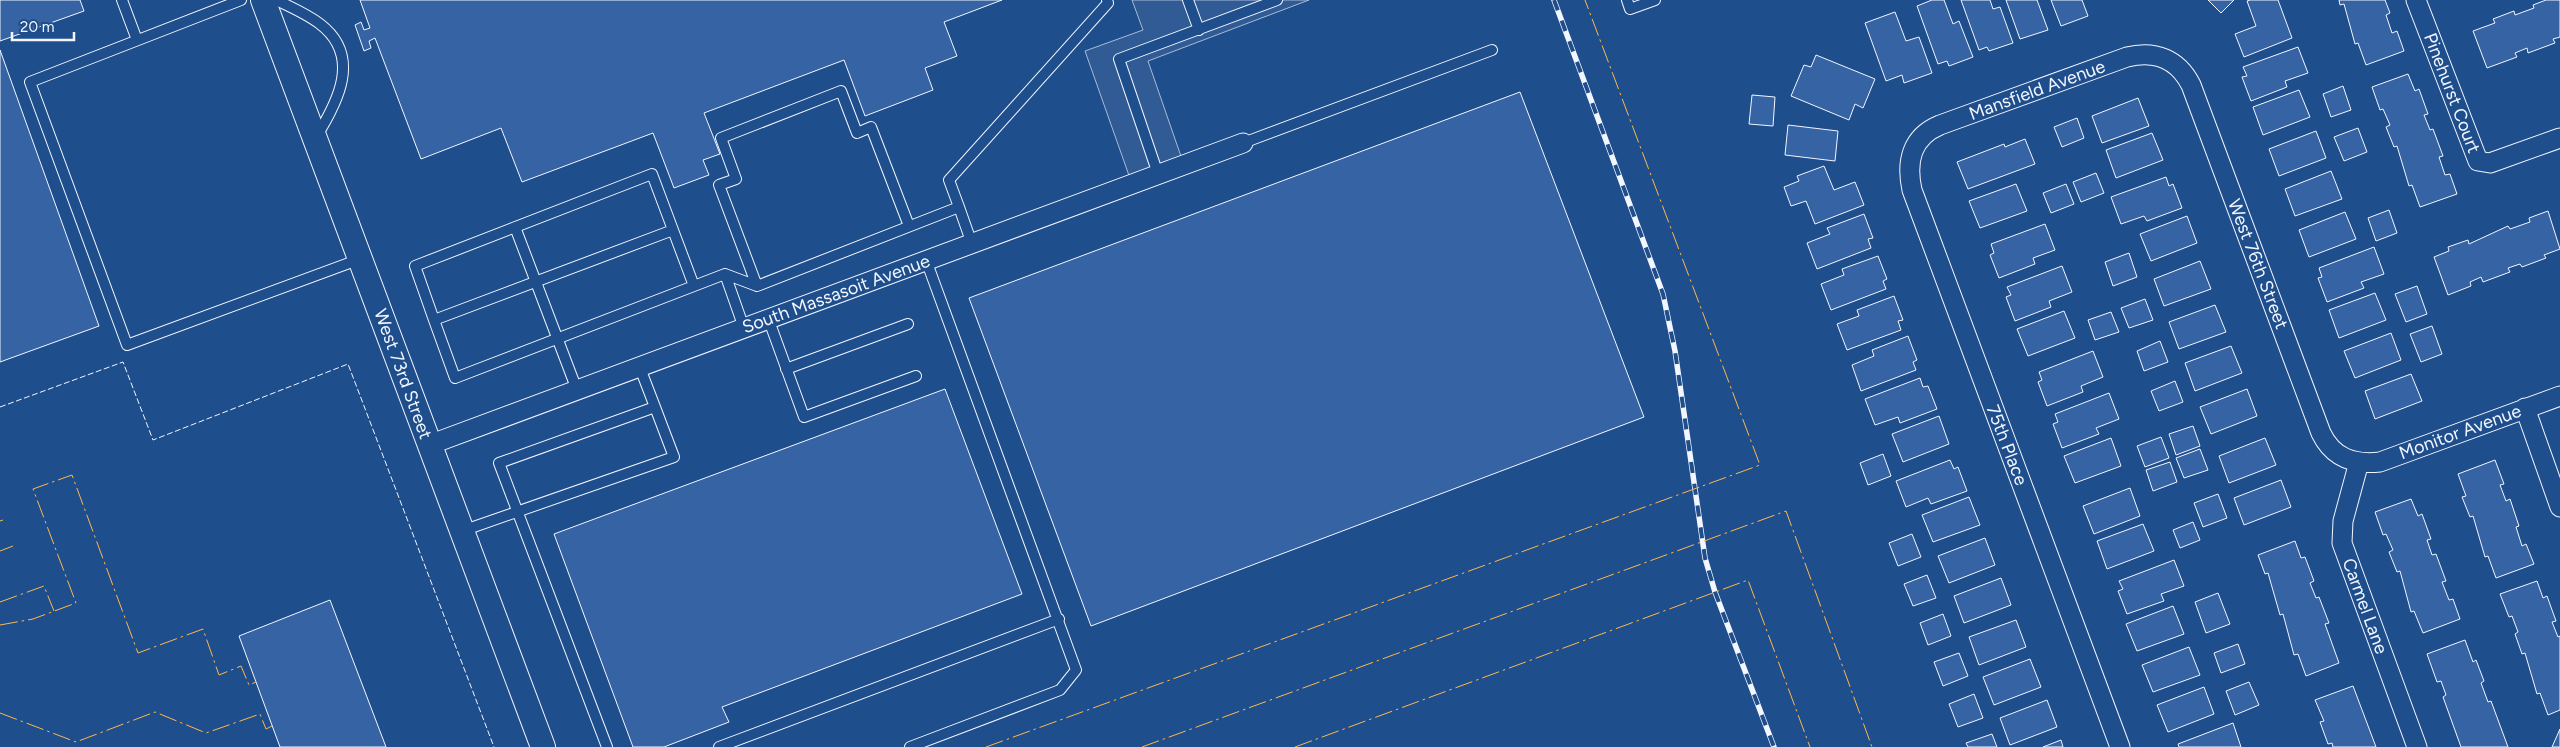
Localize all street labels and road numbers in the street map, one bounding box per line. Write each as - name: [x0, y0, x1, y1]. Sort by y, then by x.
- street label: Pinehurst Court: [2419, 30, 2485, 156]
- street label: Mansfield Avenue: [1966, 55, 2108, 125]
- street label: West 76th Street: [2223, 196, 2293, 332]
- street label: South Massasoit Avenue: [739, 250, 933, 338]
- street label: West 73rd Street: [369, 306, 437, 442]
- street label: Monitor Avenue: [2396, 400, 2524, 464]
- street label: 75th Place: [1982, 402, 2032, 489]
- street label: Carmel Lane: [2338, 555, 2393, 657]

